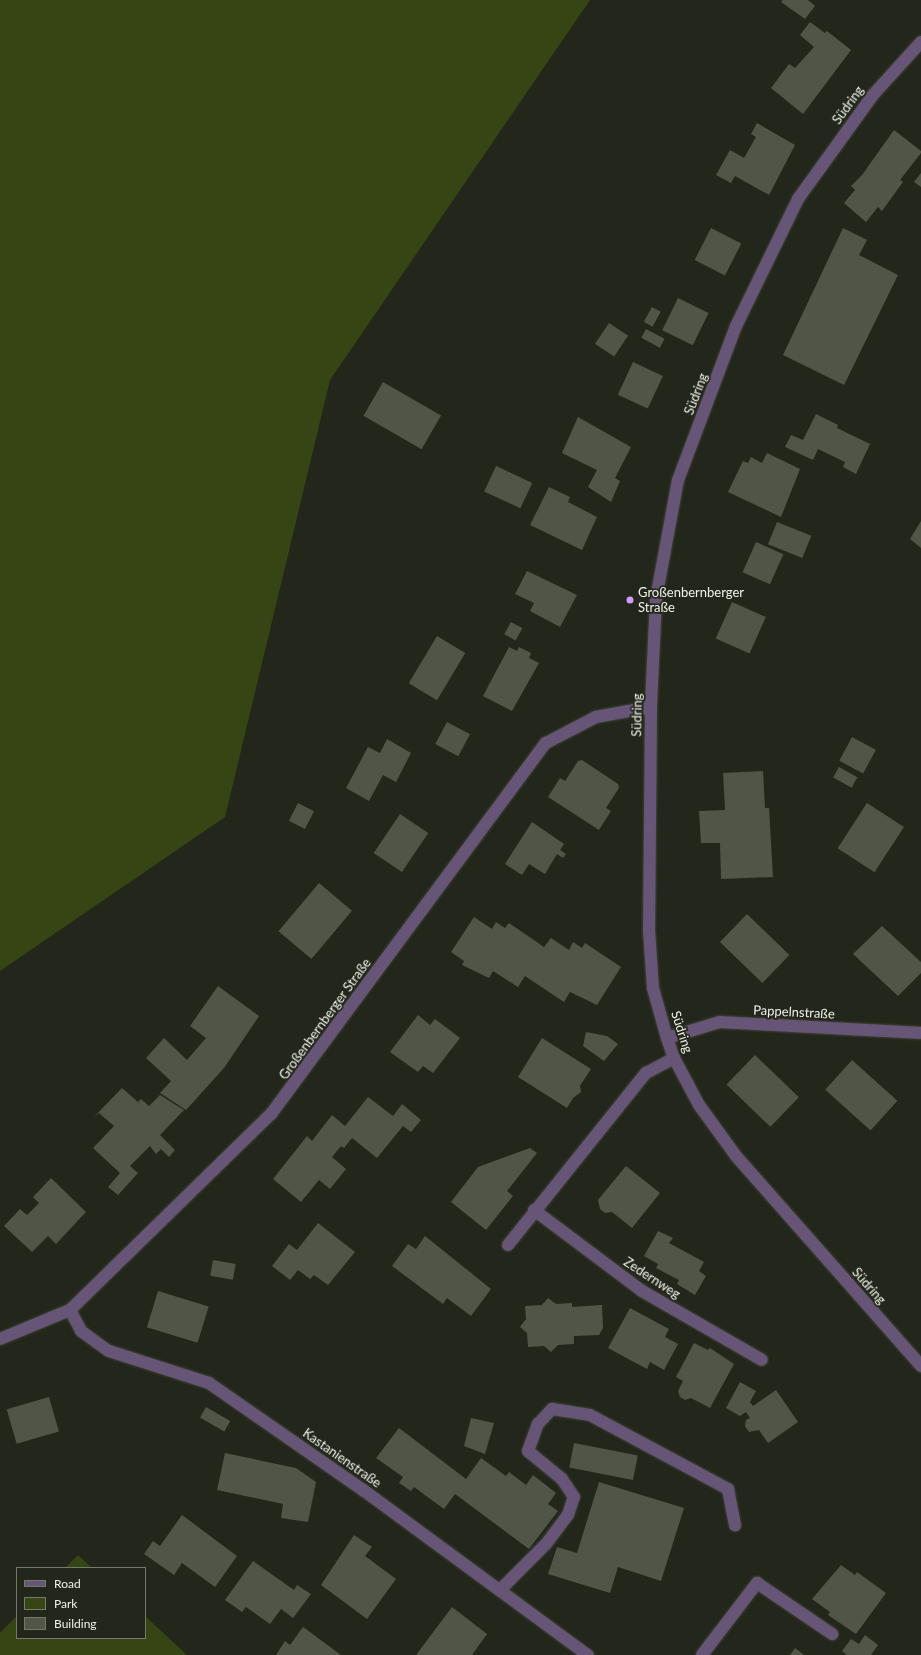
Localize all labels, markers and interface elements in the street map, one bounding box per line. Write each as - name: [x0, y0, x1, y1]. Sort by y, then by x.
- street label: Südring: [829, 83, 867, 127]
- street label: Südring: [681, 371, 711, 417]
- place label: Großenbernberger Straße: [638, 585, 744, 616]
- marker: Großenbernberger Straße: [625, 595, 635, 605]
- street label: Südring: [629, 693, 645, 737]
- street label: Großenbernberger Straße: [276, 955, 374, 1083]
- street label: Pappelnstraße: [753, 1002, 835, 1022]
- street label: Südring: [668, 1009, 696, 1055]
- street label: Zedernweg: [621, 1254, 683, 1302]
- street label: Südring: [849, 1265, 889, 1307]
- street label: Kastanienstraße: [300, 1425, 384, 1491]
- legend: [16, 1567, 146, 1639]
- text: Road: [54, 1576, 81, 1591]
- text: Park: [54, 1596, 77, 1611]
- text: Building: [54, 1616, 97, 1631]

